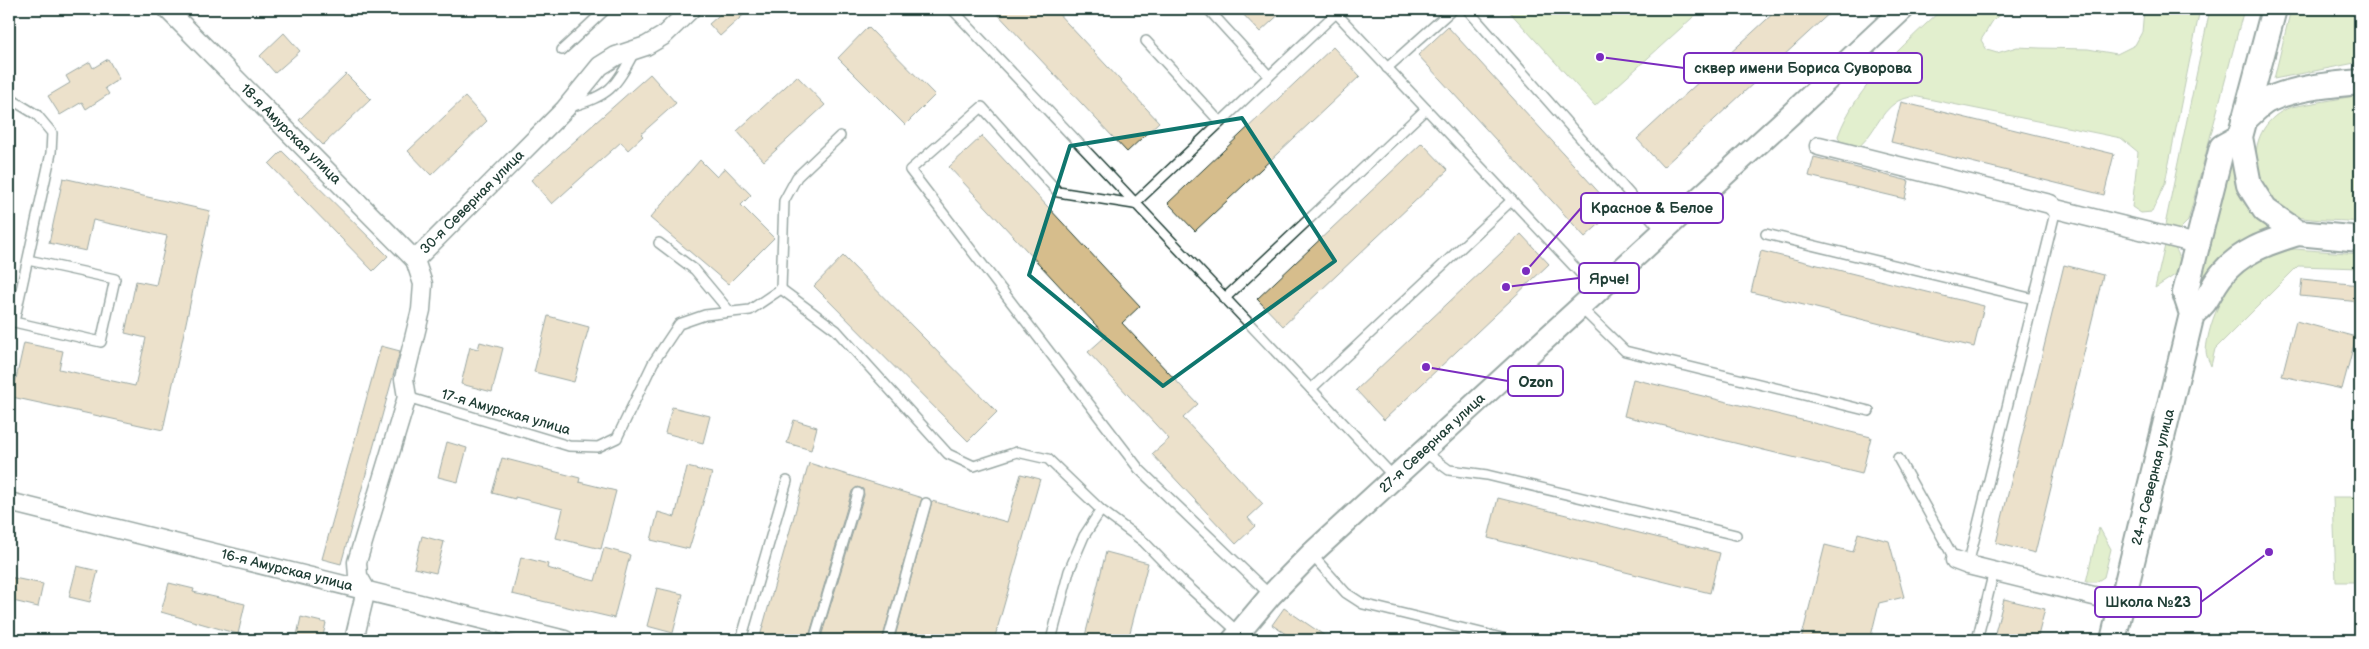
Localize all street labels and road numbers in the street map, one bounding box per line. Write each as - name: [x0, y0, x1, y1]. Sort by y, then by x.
- street label: 18-я Амурская улица: [237, 80, 345, 188]
- street label: 30-я Северная улица: [416, 146, 528, 258]
- street label: 17-я Амурская улица: [439, 385, 573, 439]
- street label: 27-я Северная улица: [1376, 389, 1489, 496]
- street label: 24-я Северная улица: [2128, 406, 2178, 547]
- street label: 16-я Амурская улица: [219, 545, 355, 595]

